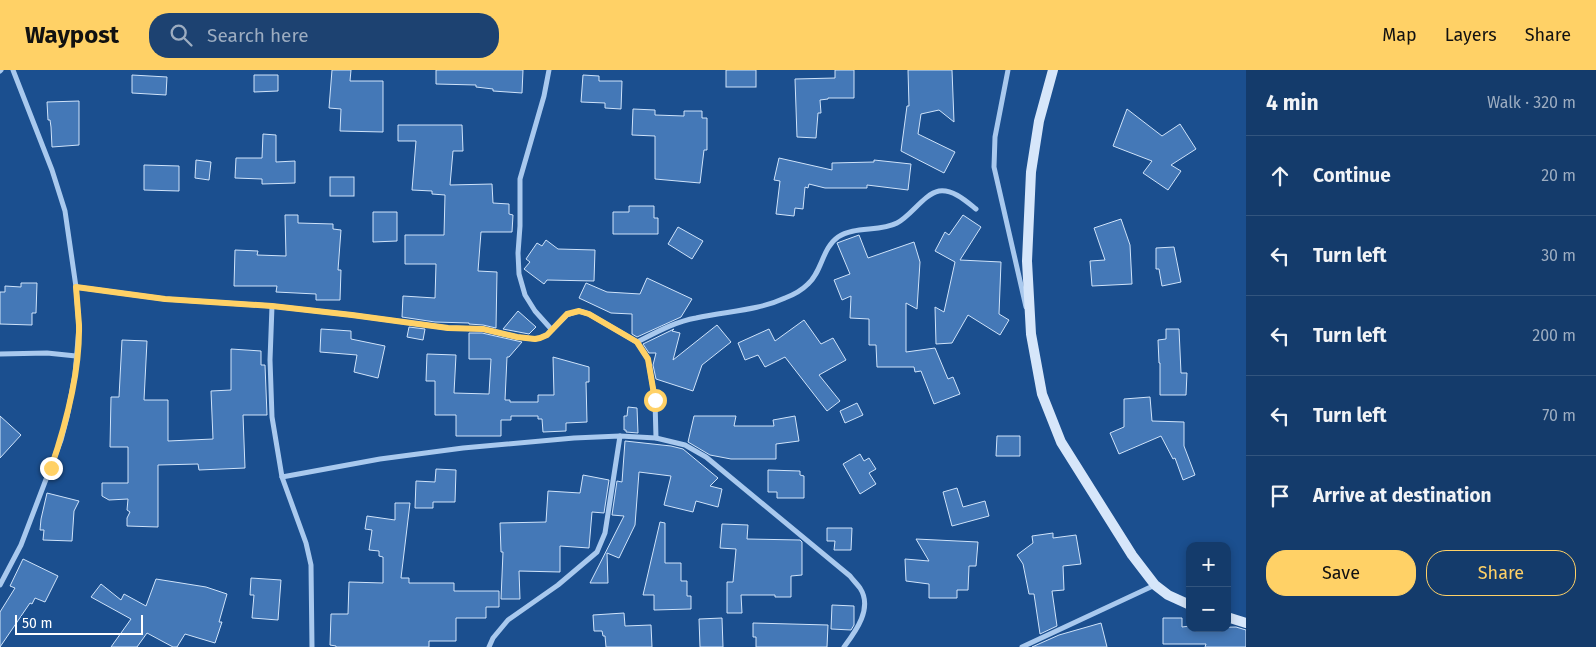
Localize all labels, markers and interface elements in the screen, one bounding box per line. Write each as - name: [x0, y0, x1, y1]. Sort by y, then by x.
- search box: [149, 13, 499, 58]
- text: Waypost: [25, 21, 119, 49]
- icon: search: [167, 21, 195, 49]
- text: Search here: [207, 24, 309, 47]
- text: Map: [1382, 24, 1417, 46]
- text: Layers: [1445, 24, 1497, 46]
- text: Share: [1525, 24, 1571, 46]
- text: 4 min: [1266, 90, 1319, 116]
- text: Walk · 320 m: [1487, 93, 1576, 112]
- icon: ahead: [1266, 162, 1294, 190]
- text: Continue: [1313, 164, 1391, 187]
- text: 20 m: [1541, 166, 1576, 185]
- icon: left: [1266, 242, 1294, 270]
- text: Turn left: [1313, 244, 1387, 267]
- text: 30 m: [1541, 246, 1576, 265]
- icon: left: [1266, 322, 1294, 350]
- text: Turn left: [1313, 324, 1387, 347]
- text: 200 m: [1532, 326, 1576, 345]
- route start: [644, 389, 667, 412]
- icon: left: [1266, 402, 1294, 430]
- text: Turn left: [1313, 404, 1387, 427]
- text: 70 m: [1542, 406, 1576, 425]
- route end: [40, 457, 63, 480]
- icon: arrive: [1266, 482, 1294, 510]
- text: Arrive at destination: [1313, 484, 1492, 507]
- map controls: [1186, 542, 1231, 632]
- button: +: [1186, 542, 1231, 587]
- button: Save: [1266, 550, 1416, 596]
- button: Share: [1426, 550, 1576, 596]
- button: −: [1186, 587, 1231, 632]
- scale bar: [15, 612, 142, 635]
- text: 50 m: [22, 615, 53, 632]

